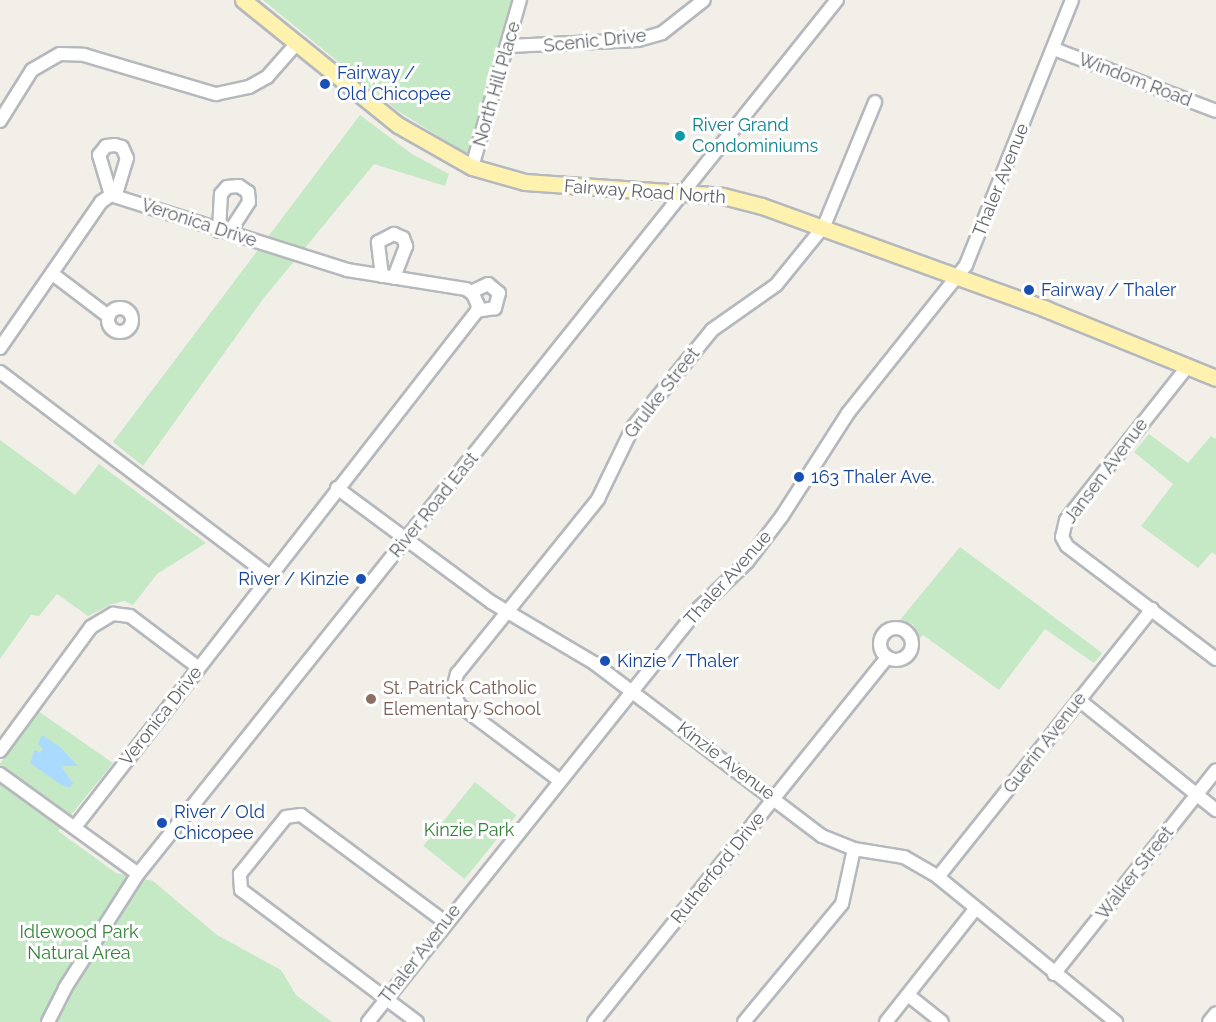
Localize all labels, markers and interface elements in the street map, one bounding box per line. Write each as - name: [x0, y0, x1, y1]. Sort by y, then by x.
- street label: North Hill Place: [469, 19, 525, 149]
- street label: Scenic Drive: [543, 25, 647, 57]
- street label: Windom Road: [1075, 49, 1195, 111]
- place label: Fairway / Old Chicopee: [337, 63, 451, 106]
- marker: Fairway / Old Chicopee: [318, 77, 332, 91]
- place label: River Grand Condominiums: [692, 115, 818, 158]
- street label: Thaler Avenue: [968, 120, 1034, 240]
- marker: River Grand Condominiums: [673, 129, 687, 143]
- street label: Fairway Road North: [563, 176, 727, 208]
- street label: Veronica Drive: [139, 194, 259, 252]
- place label: Fairway / Thaler: [1041, 279, 1177, 301]
- marker: Fairway / Thaler: [1022, 283, 1036, 297]
- street label: Grulke Street: [620, 343, 704, 443]
- street label: Jansen Avenue: [1059, 414, 1153, 528]
- street label: River Road East: [385, 448, 483, 562]
- place label: 163 Thaler Ave.: [811, 466, 936, 488]
- marker: 163 Thaler Ave.: [792, 470, 806, 484]
- street label: Thaler Avenue: [680, 526, 776, 630]
- place label: River / Kinzie: [238, 568, 349, 590]
- marker: River / Kinzie: [354, 572, 368, 586]
- place label: Kinzie / Thaler: [617, 650, 739, 672]
- marker: Kinzie / Thaler: [598, 654, 612, 668]
- street label: Veronica Drive: [116, 662, 206, 770]
- place label: St. Patrick Catholic Elementary School: [383, 678, 541, 720]
- street label: Guerin Avenue: [999, 688, 1091, 798]
- marker: St. Patrick Catholic Elementary School: [364, 692, 378, 706]
- street label: Kinzie Avenue: [673, 717, 779, 805]
- place label: River / Old Chicopee: [174, 802, 265, 844]
- street label: Rutherford Drive: [667, 808, 769, 928]
- marker: River / Old Chicopee: [155, 816, 169, 830]
- park label: Kinzie Park: [424, 819, 514, 841]
- street label: Walker Street: [1092, 822, 1178, 924]
- street label: Thaler Avenue: [374, 900, 466, 1008]
- park label: Idlewood Park Natural Area: [19, 922, 139, 964]

